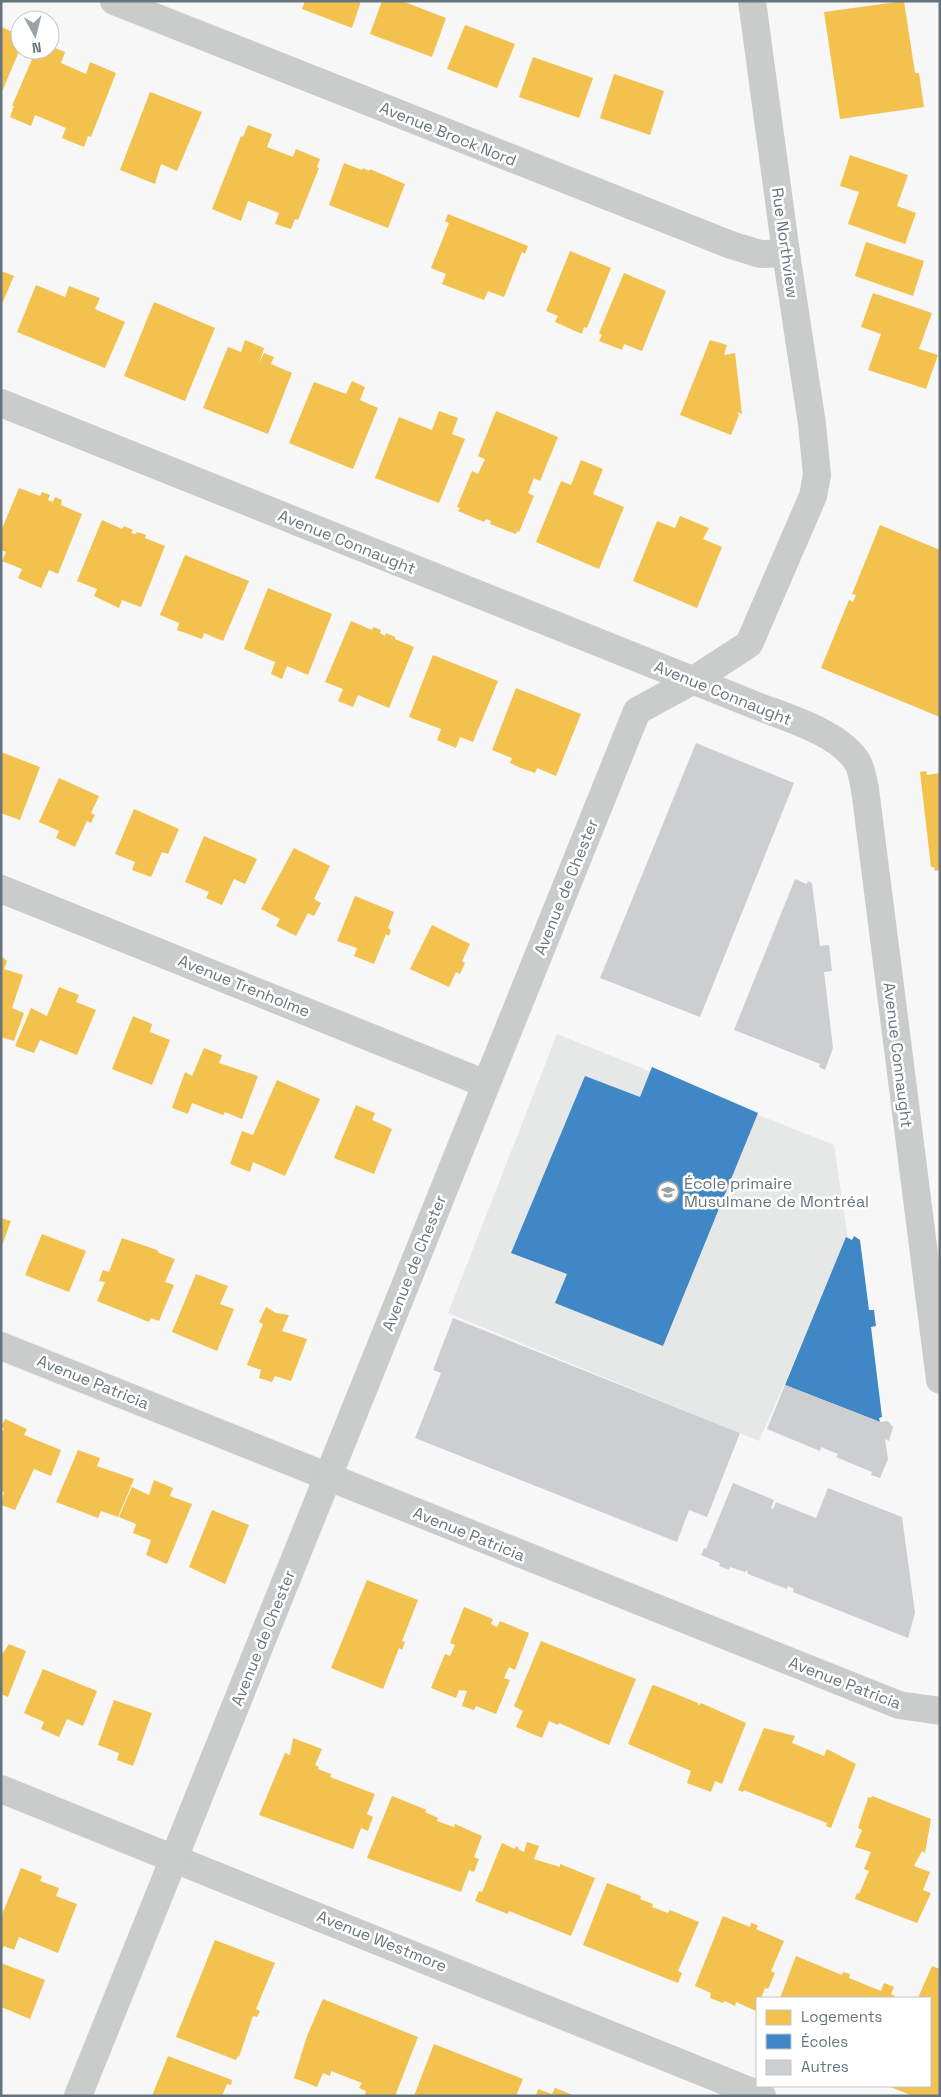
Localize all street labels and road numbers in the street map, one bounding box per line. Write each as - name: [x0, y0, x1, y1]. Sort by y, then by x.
- street label: Avenue Brock Nord: [377, 97, 519, 171]
- street label: Rue Northview: [767, 186, 803, 300]
- street label: Avenue Connaught: [275, 505, 419, 579]
- street label: Avenue Connaught: [651, 656, 795, 730]
- street label: Avenue de Chester: [529, 816, 603, 958]
- street label: Avenue Trenholme: [175, 950, 313, 1022]
- street label: Avenue Connaught: [879, 981, 917, 1129]
- street label: Avenue de Chester: [377, 1192, 451, 1334]
- street label: Avenue Patricia: [34, 1350, 152, 1414]
- street label: Avenue Patricia: [410, 1502, 528, 1566]
- street label: Avenue de Chester: [226, 1567, 300, 1709]
- street label: Avenue Patricia: [786, 1652, 904, 1714]
- street label: Avenue Westmore: [314, 1905, 450, 1977]

